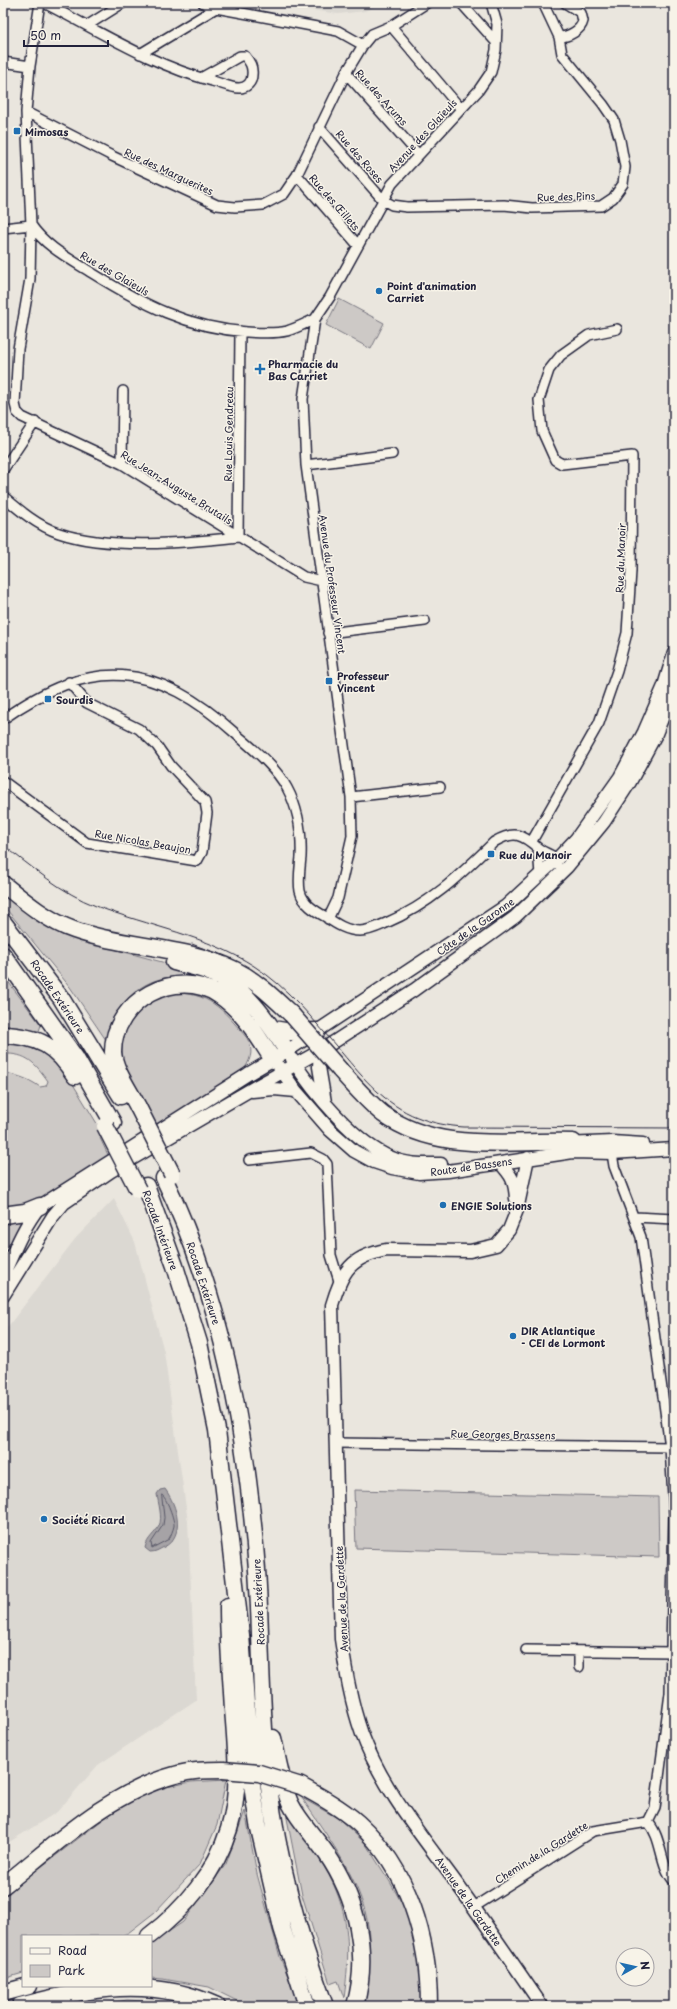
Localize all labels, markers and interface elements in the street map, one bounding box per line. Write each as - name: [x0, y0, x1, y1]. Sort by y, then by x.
- scale bar: [24, 22, 108, 48]
- text: 50 m: [30, 26, 61, 44]
- street label: Rue des Arums: [352, 65, 412, 129]
- street label: Avenue des Glaïeuls: [384, 95, 460, 175]
- place label: Mimosas: [25, 124, 69, 139]
- marker: Mimosas: [12, 126, 22, 136]
- street label: Rue des Roses: [333, 126, 387, 186]
- street label: Rue des Marguerites: [122, 144, 216, 198]
- street label: Rue des Œillets: [306, 170, 364, 234]
- street label: Rue des Pins: [537, 187, 596, 205]
- street label: Rue des Glaïeuls: [78, 247, 153, 299]
- place label: Point d'animation Carriet: [387, 278, 476, 305]
- marker: Point d'animation Carriet: [374, 286, 384, 296]
- place label: Pharmacie du Bas Carriet: [268, 356, 338, 383]
- marker: Pharmacie du Bas Carriet: [255, 364, 265, 374]
- street label: Rue Louis Gendreau: [220, 386, 236, 482]
- street label: Rue Jean-Auguste Brutails: [118, 446, 236, 528]
- street label: Avenue du Professeur Vincent: [316, 513, 350, 655]
- street label: Rue du Manoir: [611, 523, 629, 593]
- place label: Professeur Vincent: [337, 668, 390, 695]
- marker: Professeur Vincent: [324, 676, 334, 686]
- place label: Sourdis: [56, 692, 93, 707]
- marker: Sourdis: [43, 694, 53, 704]
- street label: Rue Nicolas Beaujon: [94, 825, 192, 857]
- place label: Rue du Manoir: [499, 847, 572, 862]
- marker: Rue du Manoir: [486, 849, 496, 859]
- street label: Côte de la Garonne: [433, 893, 517, 959]
- street label: Rocade Extérieure: [28, 956, 89, 1037]
- street label: Route de Bassens: [429, 1153, 513, 1179]
- street label: Rocade Intérieure: [140, 1188, 183, 1273]
- place label: ENGIE Solutions: [451, 1198, 532, 1213]
- marker: ENGIE Solutions: [438, 1200, 448, 1210]
- street label: Rocade Extérieure: [183, 1240, 225, 1327]
- place label: DIR Atlantique - CEI de Lormont: [521, 1323, 605, 1350]
- marker: DIR Atlantique - CEI de Lormont: [508, 1331, 518, 1341]
- street label: Rue Georges Brassens: [451, 1426, 556, 1442]
- place label: Société Ricard: [52, 1512, 125, 1527]
- marker: Société Ricard: [39, 1514, 49, 1524]
- street label: Avenue de la Gardette: [331, 1546, 351, 1652]
- street label: Rocade Extérieure: [248, 1558, 268, 1646]
- street label: Chemin de la Gardette: [492, 1817, 590, 1887]
- street label: Avenue de la Gardette: [432, 1853, 506, 1949]
- legend: [22, 1935, 152, 1987]
- text: Road: [58, 1941, 87, 1959]
- north arrow: [615, 1947, 655, 1987]
- text: N: [636, 1960, 654, 1971]
- text: Park: [58, 1961, 85, 1979]

